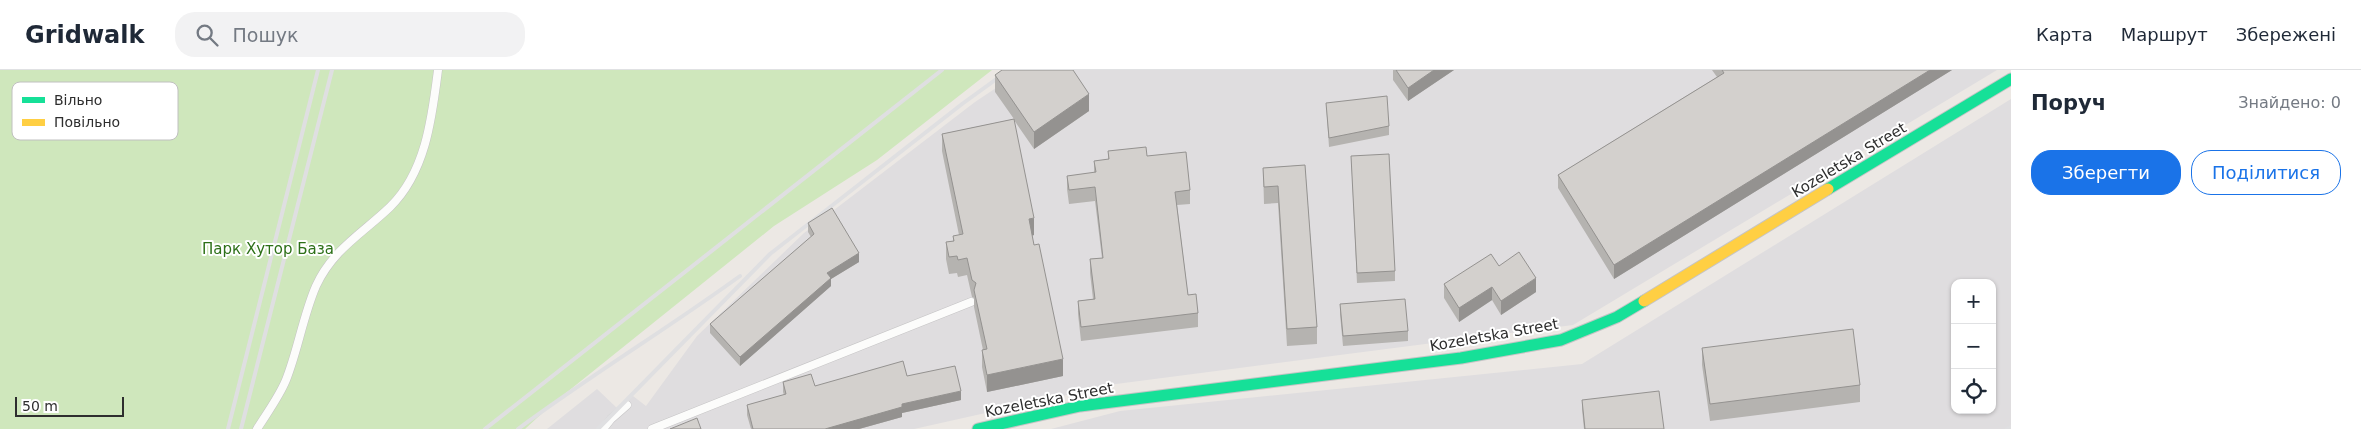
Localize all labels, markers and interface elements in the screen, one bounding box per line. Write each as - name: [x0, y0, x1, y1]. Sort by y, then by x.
- search box: [175, 12, 525, 57]
- text: Gridwalk: [25, 21, 145, 49]
- icon: search: [193, 21, 221, 49]
- text: Пошук: [233, 24, 299, 46]
- text: Карта: [2036, 24, 2093, 45]
- text: Маршрут: [2121, 24, 2208, 45]
- text: Збережені: [2236, 24, 2336, 45]
- legend: [12, 82, 178, 140]
- text: Поруч: [2031, 91, 2106, 115]
- text: Вільно: [54, 92, 102, 108]
- text: Знайдено: 0: [2238, 93, 2341, 112]
- text: Повільно: [54, 114, 120, 130]
- street label: Kozeletska Street: [1788, 119, 1910, 201]
- button: Зберегти: [2031, 150, 2181, 195]
- button: Поділитися: [2191, 150, 2341, 195]
- park label: Парк Хутор База: [202, 240, 334, 258]
- map controls: [1951, 279, 1996, 414]
- button: +: [1951, 279, 1996, 324]
- street label: Kozeletska Street: [1428, 315, 1560, 355]
- button: −: [1951, 324, 1996, 369]
- button: locate: [1951, 369, 1996, 414]
- street label: Kozeletska Street: [983, 379, 1115, 421]
- scale bar: [15, 394, 124, 417]
- text: 50 m: [22, 398, 58, 414]

